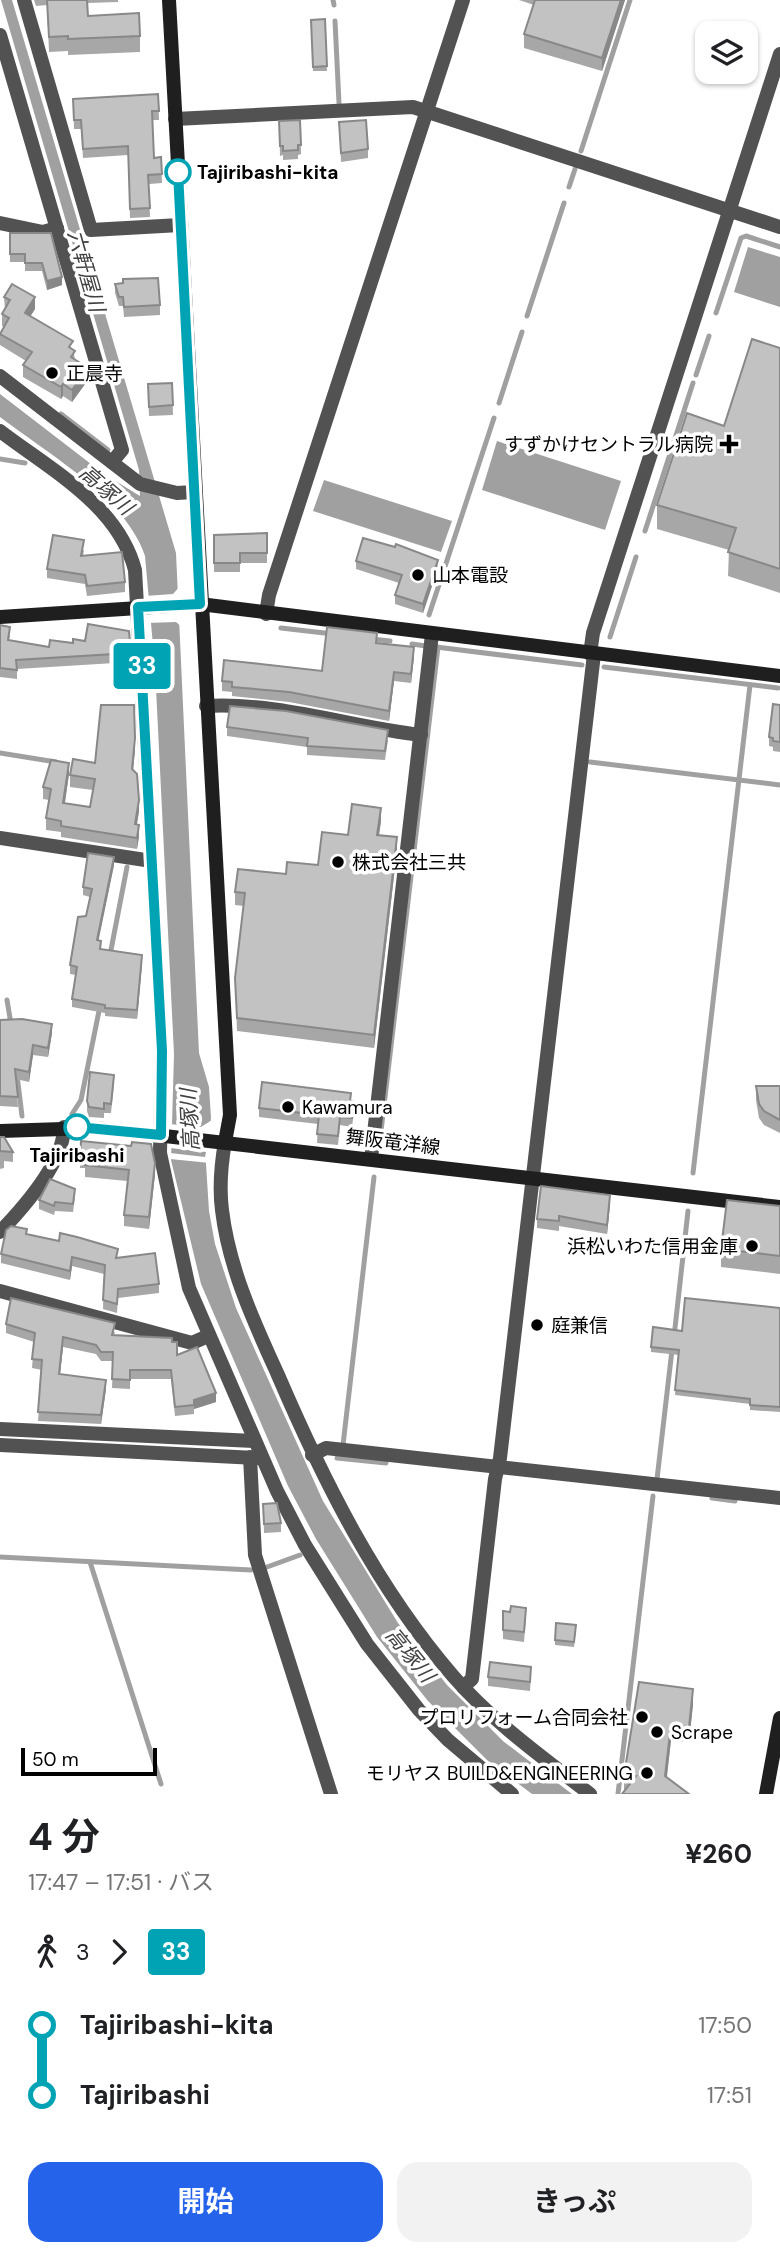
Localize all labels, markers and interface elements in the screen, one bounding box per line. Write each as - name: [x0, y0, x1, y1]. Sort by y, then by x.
- map controls: [695, 21, 758, 84]
- button: layers: [695, 21, 758, 84]
- marker: Tajiribashi-kita: [165, 159, 191, 185]
- place label: Tajiribashi-kita: [197, 160, 338, 185]
- water label: 六軒屋川: [61, 227, 112, 317]
- place label: 正晨寺: [66, 361, 123, 386]
- marker: 正晨寺: [44, 365, 60, 381]
- place label: すずかけセントラル病院: [504, 432, 713, 457]
- marker: すずかけセントラル病院: [719, 434, 739, 454]
- water label: 高塚川: [73, 459, 140, 523]
- place label: 山本電設: [432, 563, 508, 588]
- marker: 山本電設: [410, 567, 426, 583]
- line badge: 33: [110, 643, 174, 689]
- text: 33: [128, 650, 156, 681]
- place label: 株式会社三共: [352, 850, 466, 875]
- marker: 株式会社三共: [330, 854, 346, 870]
- water label: 高塚川: [174, 1086, 206, 1152]
- place label: Kawamura: [302, 1095, 393, 1120]
- marker: Kawamura: [280, 1099, 296, 1115]
- marker: Tajiribashi: [64, 1114, 90, 1140]
- street label: 舞阪竜洋線: [344, 1124, 442, 1160]
- place label: Tajiribashi: [30, 1143, 124, 1168]
- place label: 浜松いわた信用金庫: [567, 1234, 738, 1259]
- marker: 浜松いわた信用金庫: [744, 1238, 760, 1254]
- place label: 庭兼信: [551, 1313, 608, 1338]
- marker: 庭兼信: [529, 1317, 545, 1333]
- water label: 高塚川: [379, 1622, 442, 1690]
- place label: プロリフォーム合同会社: [420, 1705, 628, 1730]
- marker: プロリフォーム合同会社: [634, 1709, 650, 1725]
- place label: Scrape: [671, 1720, 733, 1745]
- marker: Scrape: [649, 1724, 665, 1740]
- scale bar: [21, 1745, 158, 1777]
- text: 50 m: [32, 1747, 79, 1772]
- place label: モリヤス BUILD&ENGINEERING: [366, 1761, 633, 1786]
- marker: モリヤス BUILD&ENGINEERING: [639, 1765, 655, 1781]
- text: 4 分: [28, 1812, 100, 1862]
- text: ¥260: [685, 1837, 752, 1871]
- text: 17:47 – 17:51 · バス: [28, 1867, 214, 1897]
- icon: walk: [28, 1933, 66, 1971]
- icon: forward: [100, 1933, 138, 1971]
- text: 33: [162, 1936, 191, 1967]
- text: 3: [76, 1937, 90, 1967]
- text: Tajiribashi-kita: [80, 2008, 273, 2042]
- text: 17:50: [698, 2010, 752, 2040]
- text: Tajiribashi: [80, 2078, 210, 2112]
- text: 17:51: [707, 2080, 752, 2110]
- button: 開始: [28, 2162, 383, 2242]
- button: きっぷ: [397, 2162, 752, 2242]

